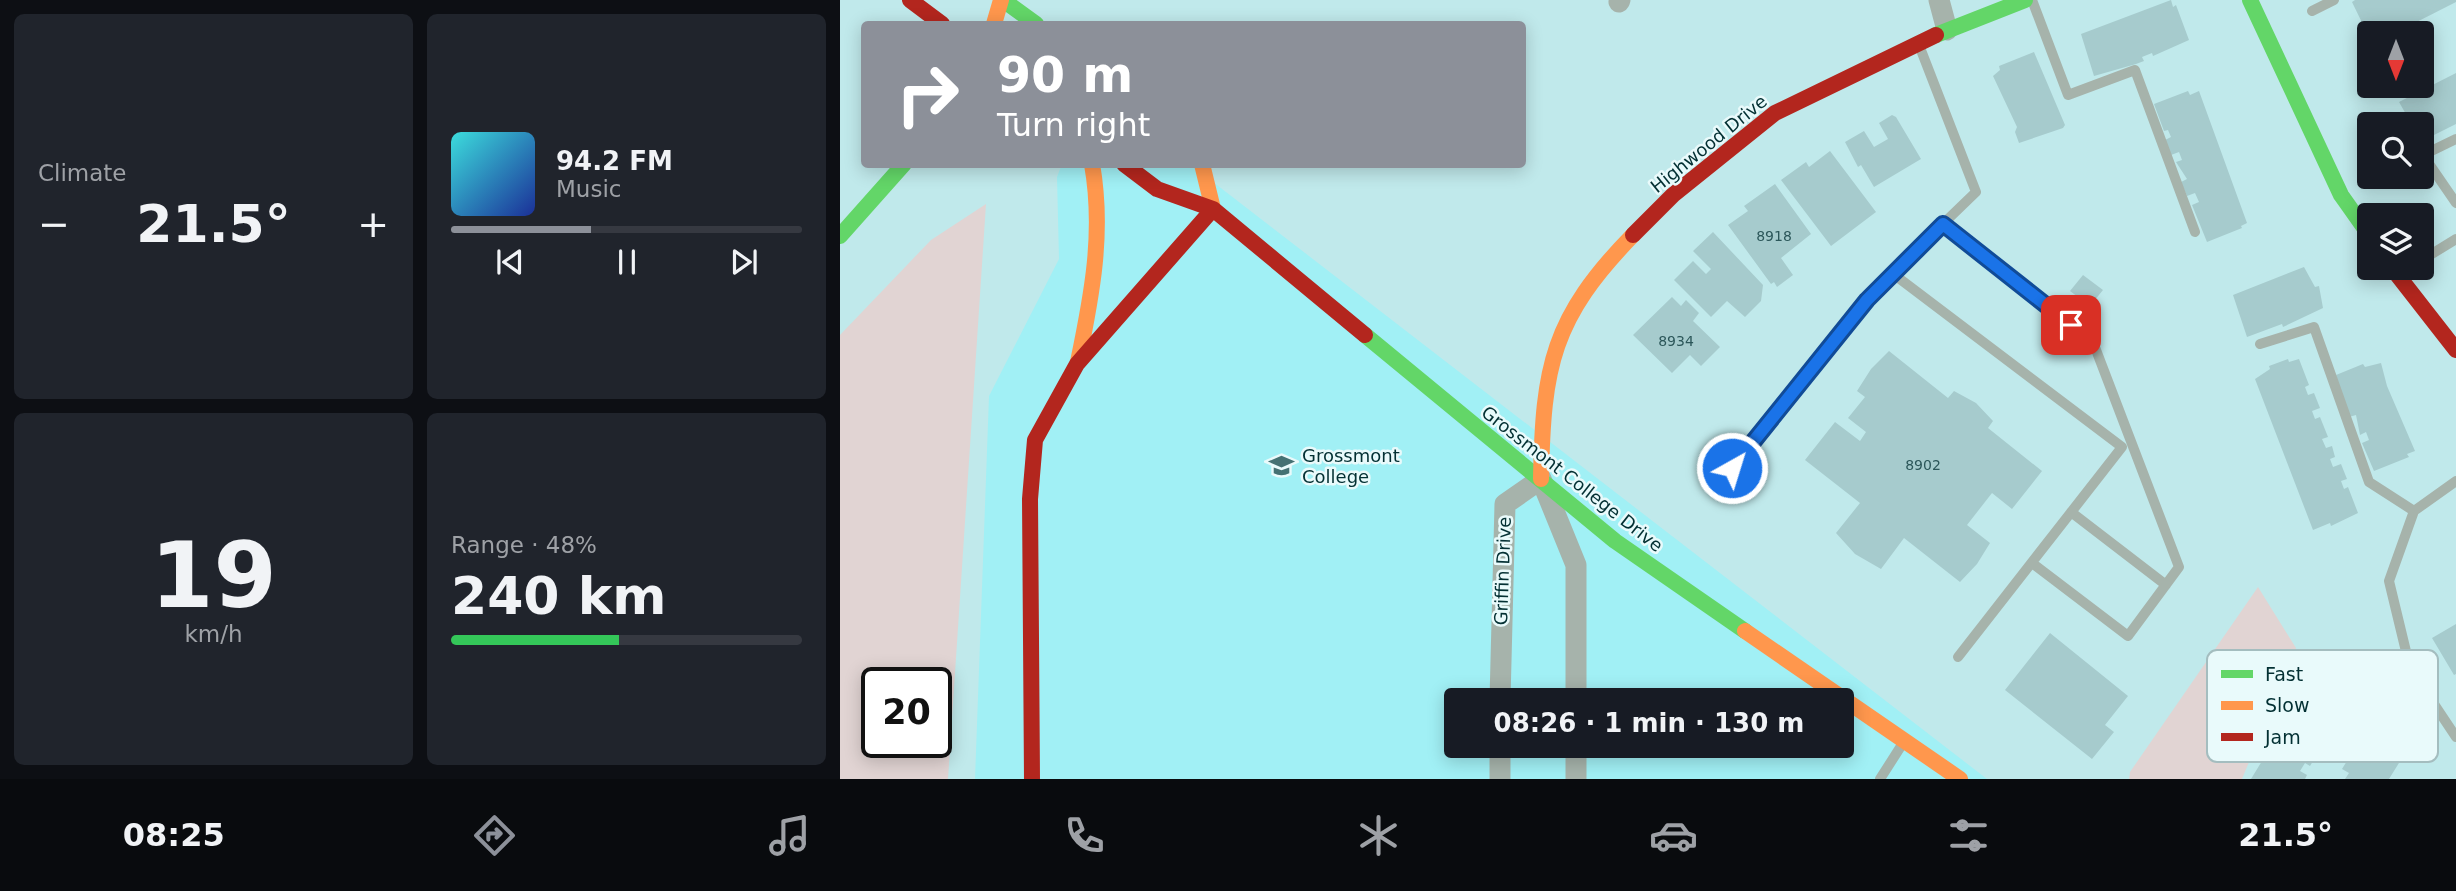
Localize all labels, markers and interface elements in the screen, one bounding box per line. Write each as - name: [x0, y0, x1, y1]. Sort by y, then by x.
- north arrow: [2357, 21, 2434, 98]
- map controls: [2357, 21, 2434, 280]
- text: 90 m: [997, 47, 1133, 104]
- icon: right: [882, 49, 973, 140]
- street label: Highwood Drive: [1646, 90, 1771, 197]
- text: Turn right: [997, 106, 1150, 144]
- button: search: [2357, 112, 2434, 189]
- text: 94.2 FM: [556, 146, 673, 176]
- text: Climate: [38, 160, 127, 186]
- text: Music: [556, 176, 621, 202]
- text: 21.5°: [136, 194, 291, 254]
- text: −: [38, 202, 70, 246]
- text: +: [357, 202, 389, 246]
- button: layers: [2357, 203, 2434, 280]
- house number: 8918: [1756, 228, 1792, 244]
- icon: previous: [491, 243, 529, 281]
- icon: pause: [608, 243, 646, 281]
- icon: next: [725, 243, 763, 281]
- pin: [2041, 295, 2101, 355]
- icon: arrive: [2052, 306, 2090, 344]
- house number: 8934: [1658, 333, 1694, 349]
- street label: Grossmont College Drive: [1477, 401, 1667, 556]
- position arrow: [1695, 431, 1769, 505]
- place label: Grossmont College: [1302, 445, 1400, 487]
- school or university icon: Grossmont College: [1268, 452, 1296, 480]
- house number: 8902: [1905, 457, 1941, 473]
- street label: Griffin Drive: [1490, 516, 1515, 626]
- text: 19: [150, 523, 277, 628]
- text: Range · 48%: [451, 532, 597, 558]
- text: 240 km: [451, 566, 666, 626]
- text: km/h: [184, 621, 243, 647]
- legend: [2207, 650, 2438, 762]
- text: Fast: [2265, 663, 2303, 685]
- speed limit sign: 20: [861, 667, 952, 758]
- text: Slow: [2265, 694, 2310, 716]
- text: 08:26 · 1 min · 130 m: [1494, 708, 1804, 738]
- text: Jam: [2264, 726, 2301, 748]
- icon: directions: [470, 811, 519, 860]
- icon: music: [765, 811, 814, 860]
- icon: phone: [1060, 811, 1109, 860]
- icon: climate: [1354, 811, 1403, 860]
- icon: car: [1649, 811, 1698, 860]
- icon: filters: [1944, 811, 1993, 860]
- text: 08:25: [123, 816, 225, 854]
- text: 21.5°: [2238, 816, 2333, 854]

